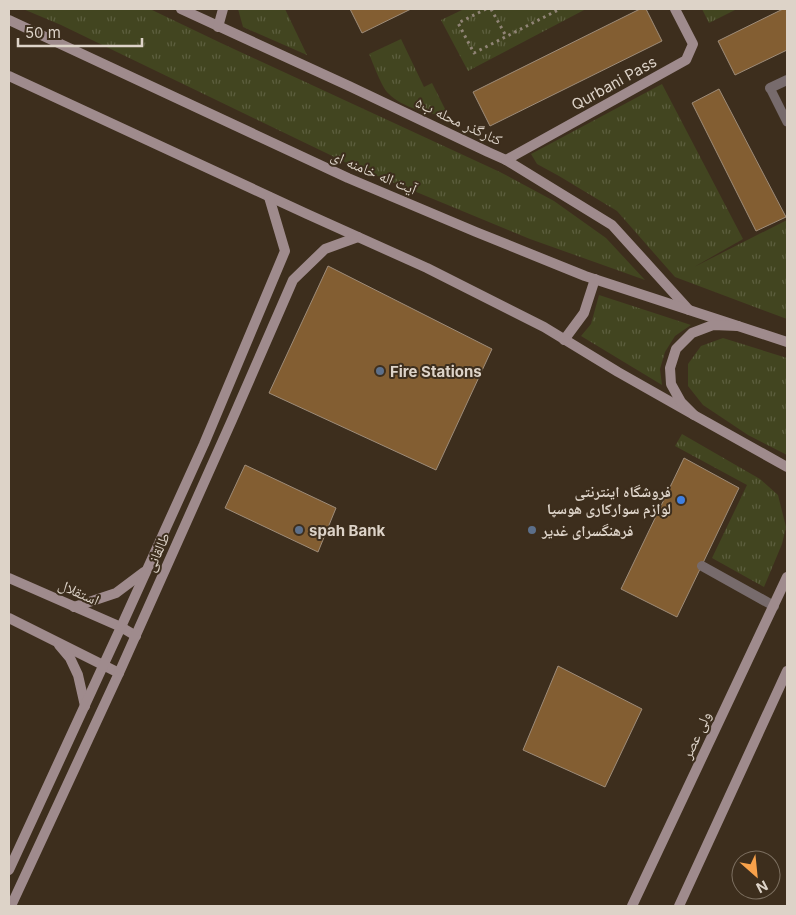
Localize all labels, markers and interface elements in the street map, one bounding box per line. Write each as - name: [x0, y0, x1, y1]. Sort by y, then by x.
- scale bar: [18, 15, 141, 47]
- text: 50 m: [25, 23, 61, 42]
- street label: Qurbani Pass: [568, 52, 660, 114]
- street label: کنارگذر محله ب۵: [413, 93, 505, 149]
- street label: آیت اله خامنه ای: [328, 145, 421, 200]
- place label: Fire Stations: [390, 362, 482, 381]
- marker: Fire Stations: [374, 365, 386, 377]
- place label: فروشگاه اینترنتی لوازم سوارکاری هوسپا: [547, 482, 671, 519]
- marker: فروشگاه اینترنتی لوازم سوارکاری هوسپا: [675, 494, 687, 506]
- place label: spah Bank: [309, 521, 386, 540]
- place label: فرهنگسرای غدیر: [541, 521, 633, 540]
- marker: spah Bank: [293, 524, 305, 536]
- marker: فرهنگسرای غدیر: [526, 524, 538, 536]
- street label: طالقانی: [140, 529, 175, 575]
- street label: استقلال: [55, 575, 102, 610]
- street label: ولی عصر: [676, 708, 716, 763]
- north arrow: [731, 850, 781, 900]
- text: N: [754, 877, 771, 897]

